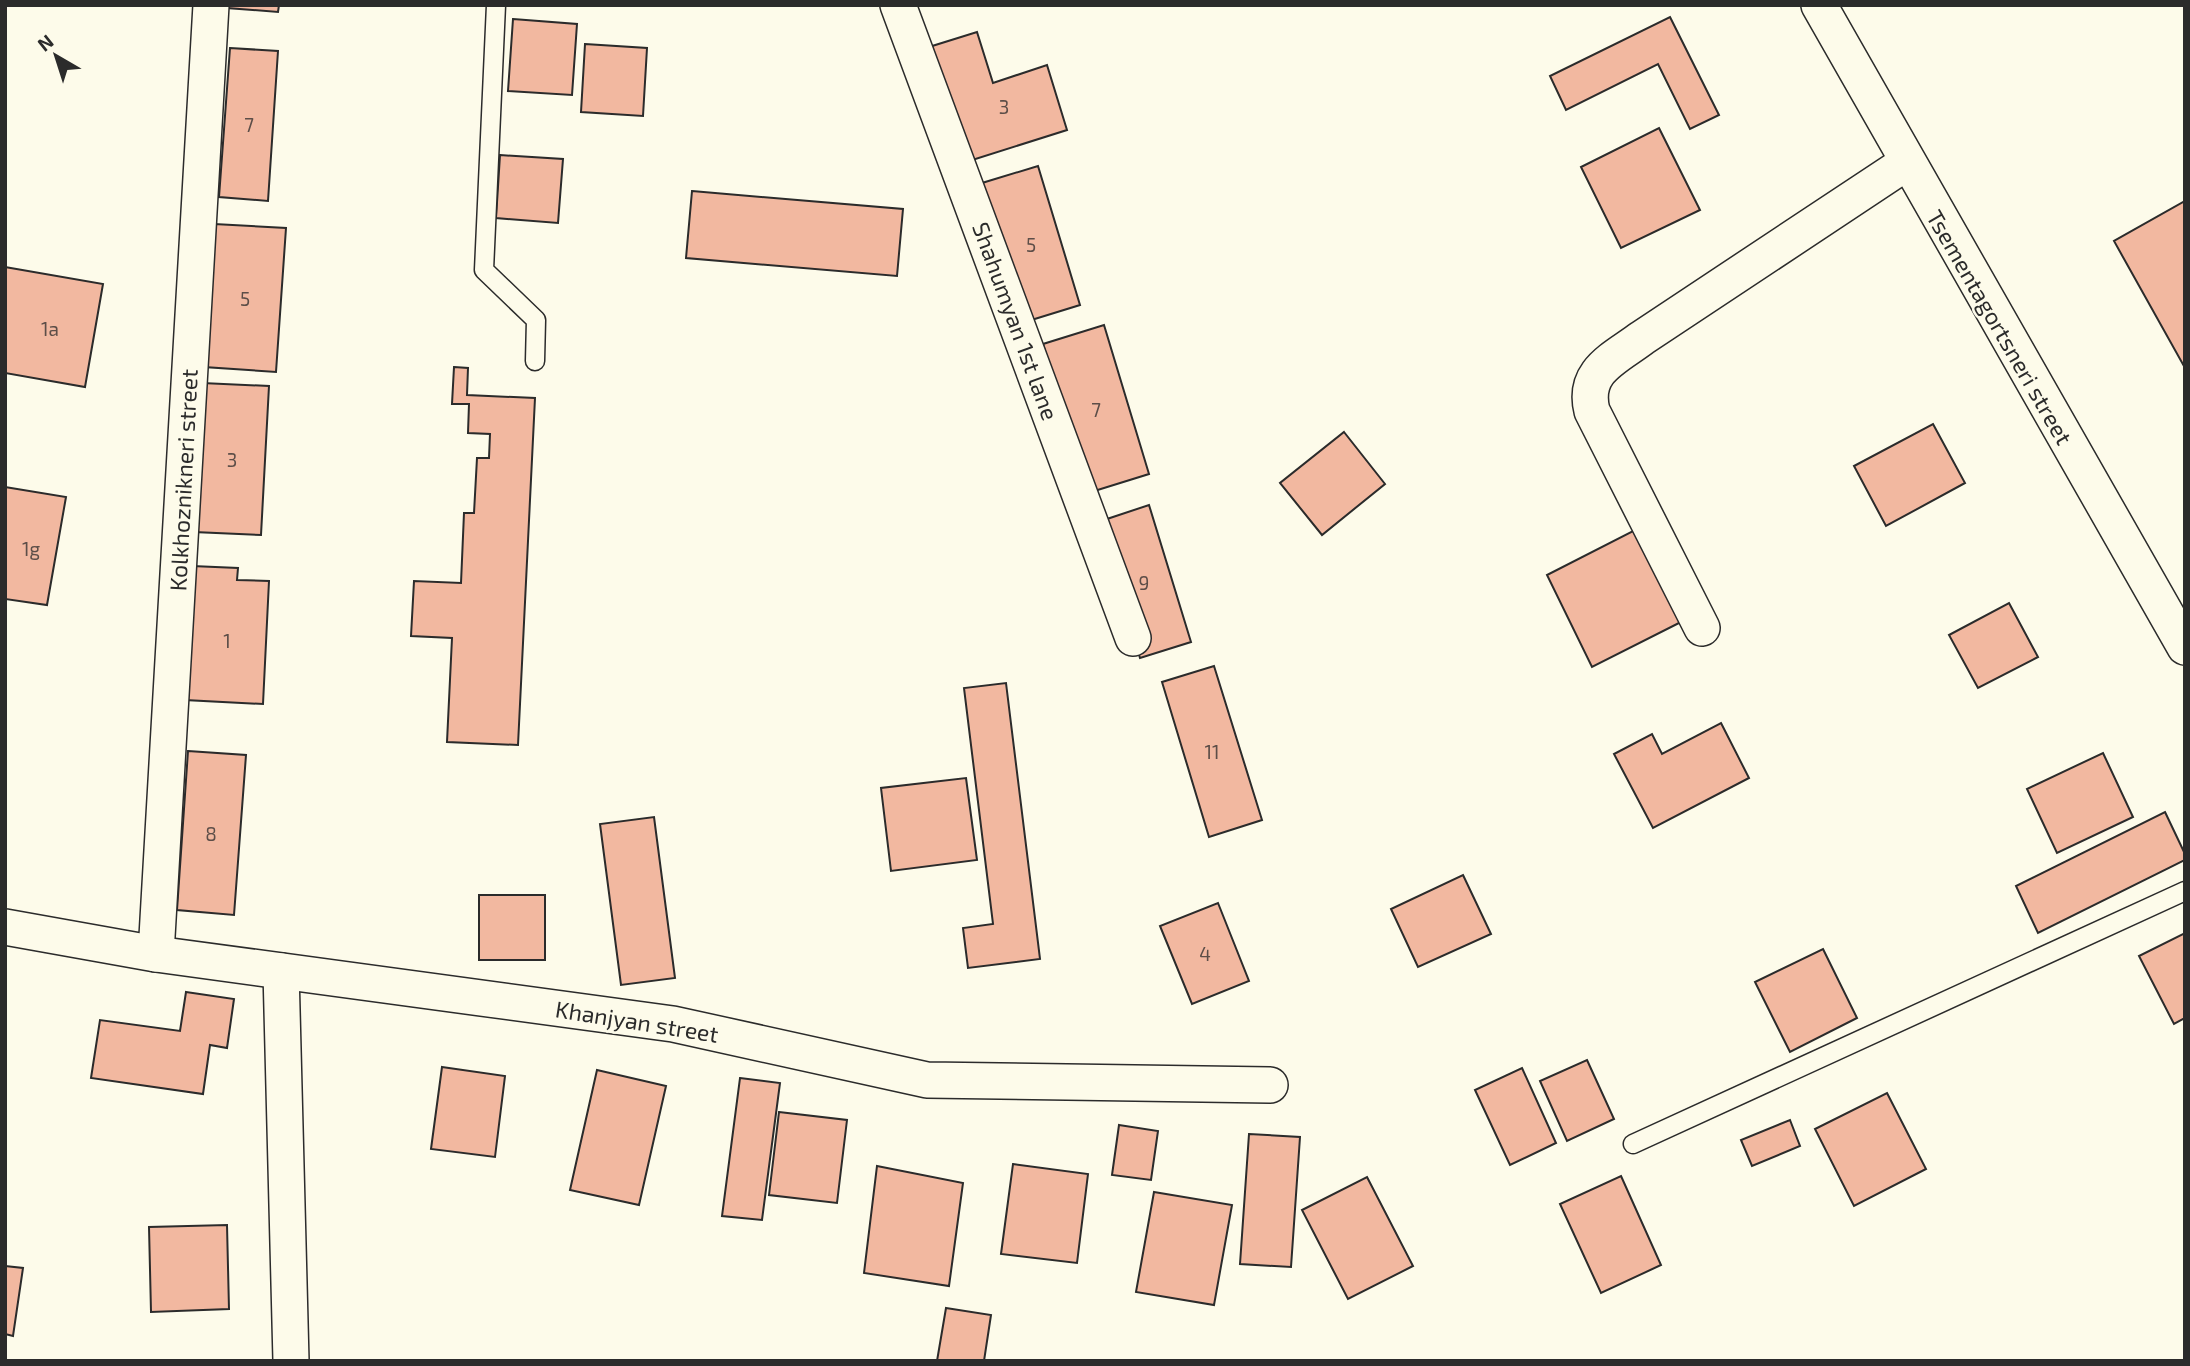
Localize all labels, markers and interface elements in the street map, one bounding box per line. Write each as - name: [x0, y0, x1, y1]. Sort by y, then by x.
- north arrow: [21, 21, 91, 91]
- text: N: [32, 29, 58, 56]
- house number: 3: [999, 95, 1009, 118]
- house number: 7: [244, 113, 254, 136]
- street label: Tsementagortsneri street: [1921, 205, 2079, 450]
- street label: Shahumyan 1st lane: [967, 218, 1065, 424]
- house number: 5: [1026, 233, 1036, 256]
- house number: 5: [240, 287, 250, 310]
- house number: 1a: [41, 317, 59, 340]
- street label: Kolkhoznikneri street: [163, 368, 203, 592]
- house number: 7: [1091, 398, 1101, 421]
- house number: 3: [227, 448, 237, 471]
- house number: 1g: [22, 537, 40, 560]
- house number: 9: [1139, 571, 1149, 594]
- house number: 1: [223, 629, 231, 652]
- house number: 11: [1204, 740, 1220, 763]
- house number: 8: [205, 822, 217, 845]
- house number: 4: [1199, 942, 1211, 965]
- street label: Khanjyan street: [553, 994, 721, 1048]

